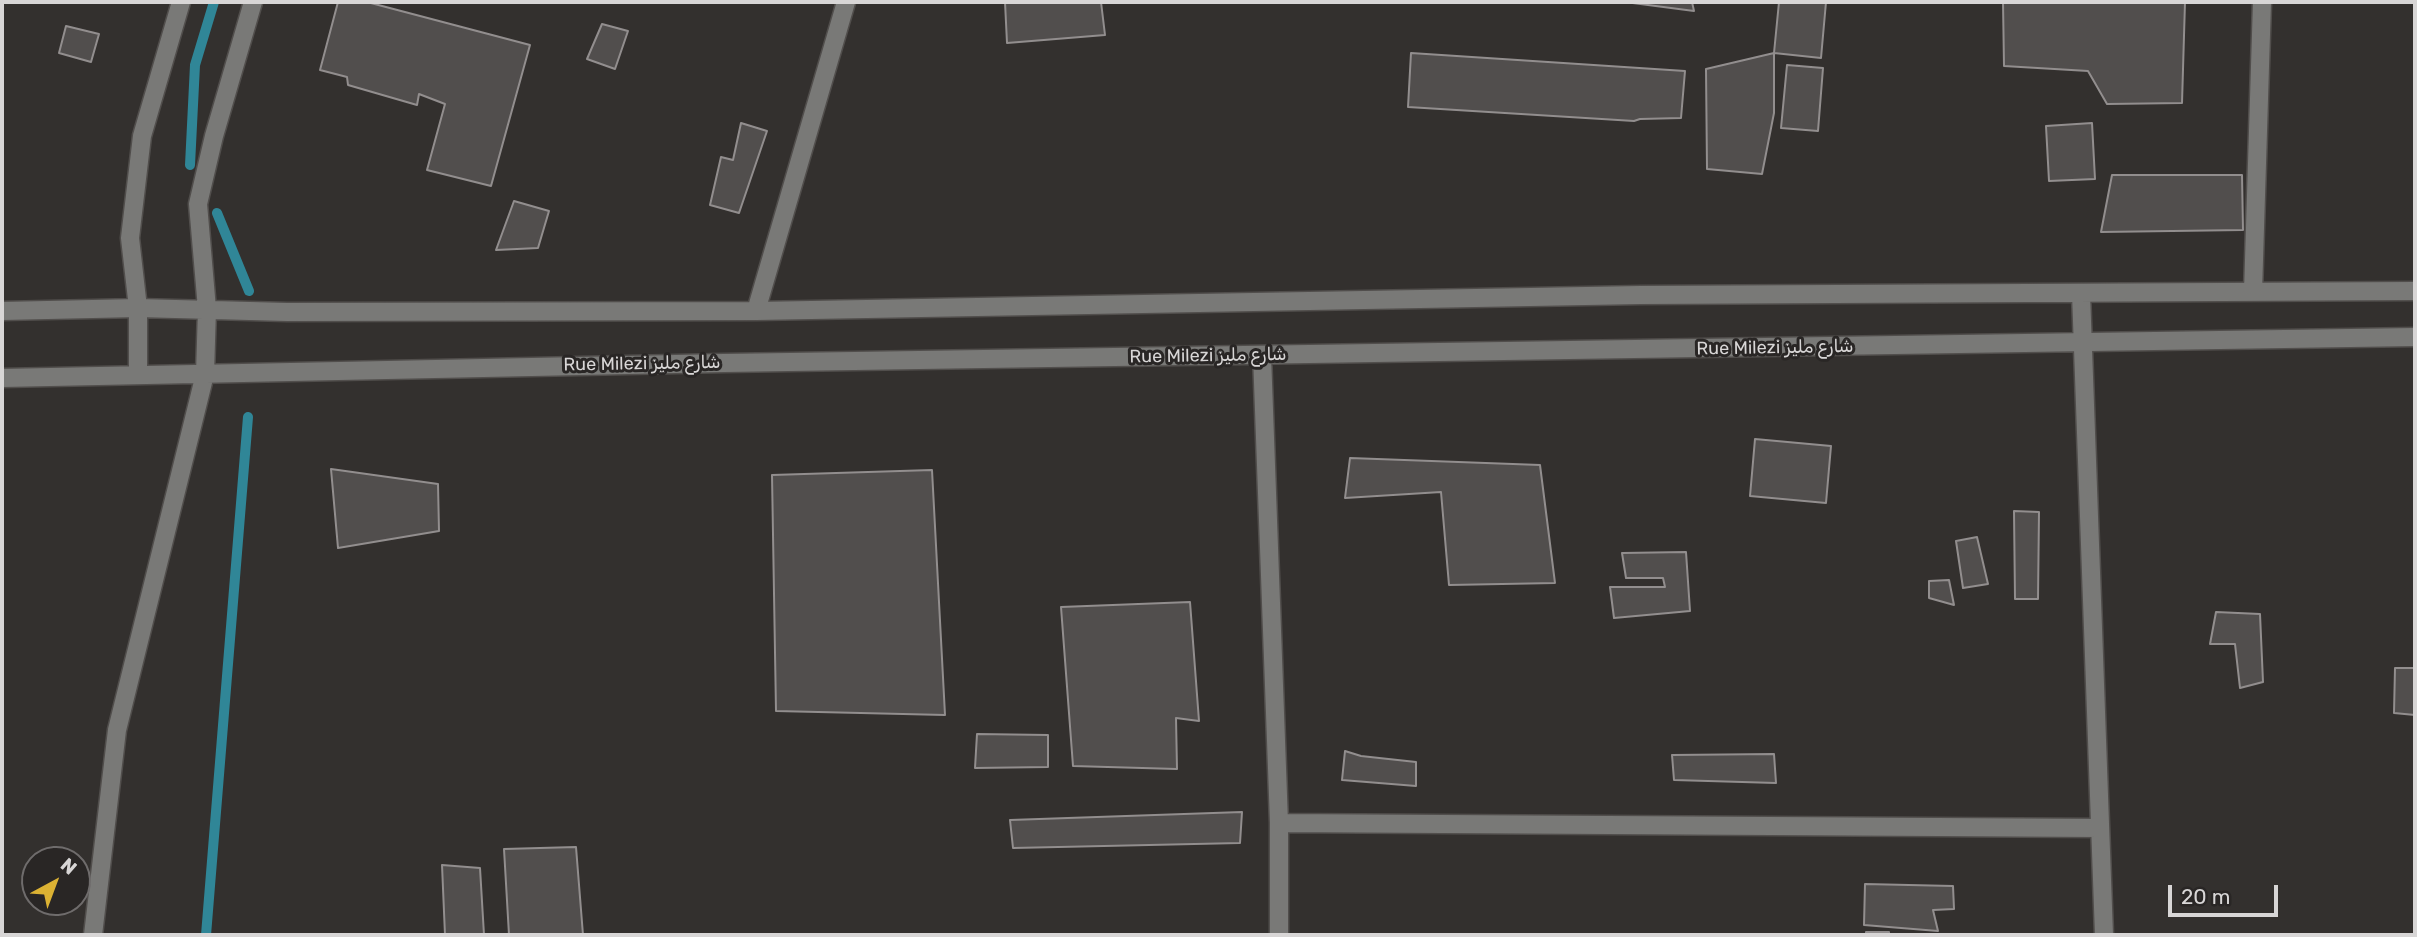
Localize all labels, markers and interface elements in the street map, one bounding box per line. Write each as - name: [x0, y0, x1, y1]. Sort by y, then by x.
- street label: Rue Milezi شارع مليز: [1696, 336, 1854, 360]
- street label: Rue Milezi شارع مليز: [1129, 344, 1287, 368]
- street label: Rue Milezi شارع مليز: [563, 352, 721, 376]
- north arrow: [21, 846, 91, 916]
- text: N: [56, 853, 81, 879]
- scale bar: [2172, 870, 2282, 914]
- text: 20 m: [2181, 884, 2230, 909]

